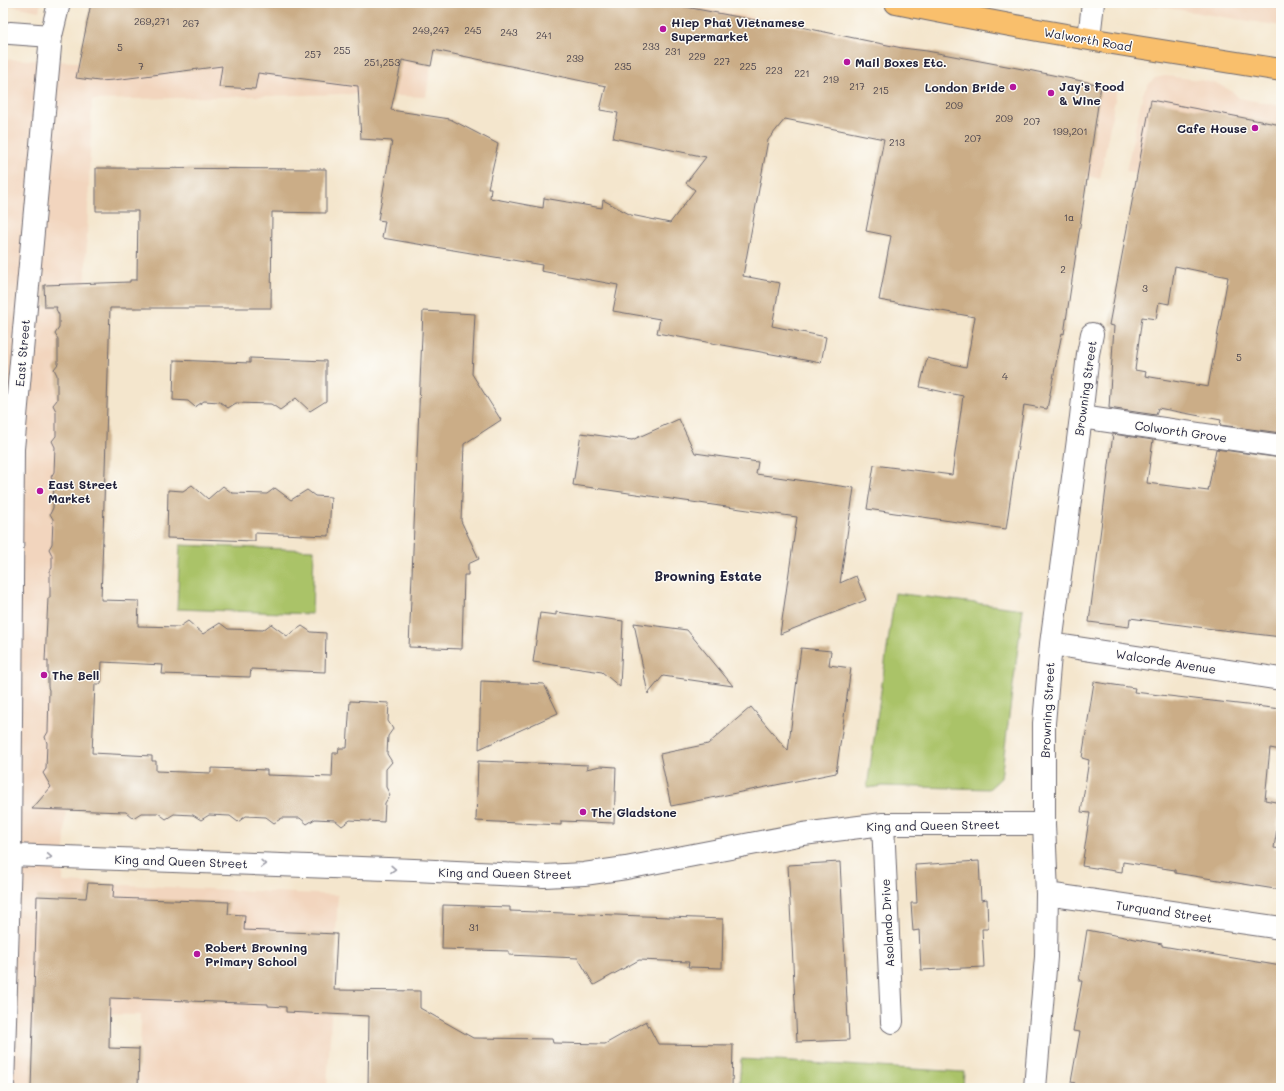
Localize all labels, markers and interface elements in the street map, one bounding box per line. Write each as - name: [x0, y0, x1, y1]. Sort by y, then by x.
- house number: 269,271: [134, 14, 170, 28]
- place label: Hiep Phat Vietnamese Supermarket: [671, 14, 805, 44]
- house number: 267: [182, 16, 200, 30]
- house number: 249,247: [412, 23, 450, 37]
- house number: 245: [464, 23, 482, 37]
- street label: Walworth Road: [1043, 23, 1134, 55]
- marker: Hiep Phat Vietnamese Supermarket: [658, 24, 668, 34]
- house number: 243: [500, 25, 518, 39]
- house number: 241: [536, 28, 552, 42]
- house number: 233: [642, 39, 660, 53]
- house number: 5: [117, 40, 123, 54]
- house number: 255: [333, 43, 351, 57]
- house number: 231: [665, 44, 681, 58]
- house number: 257: [305, 47, 322, 61]
- house number: 229: [688, 49, 706, 63]
- house number: 239: [566, 51, 584, 65]
- house number: 227: [714, 54, 731, 68]
- place label: Mail Boxes Etc.: [855, 54, 947, 70]
- house number: 251,253: [364, 55, 400, 69]
- marker: Mail Boxes Etc.: [842, 57, 852, 67]
- house number: 7: [138, 59, 144, 73]
- house number: 235: [614, 59, 632, 73]
- house number: 225: [740, 59, 757, 73]
- house number: 223: [766, 63, 783, 77]
- house number: 221: [794, 66, 810, 80]
- house number: 219: [823, 72, 839, 86]
- place label: Jay's Food & Wine: [1059, 78, 1125, 108]
- house number: 217: [849, 79, 865, 93]
- place label: London Bride: [925, 79, 1005, 95]
- marker: London Bride: [1008, 82, 1018, 92]
- house number: 215: [873, 83, 889, 97]
- marker: Jay's Food & Wine: [1046, 88, 1056, 98]
- house number: 209: [945, 98, 963, 112]
- house number: 209: [995, 111, 1013, 125]
- house number: 207: [1023, 114, 1041, 128]
- place label: Cafe House: [1177, 120, 1247, 136]
- marker: Cafe House: [1250, 123, 1260, 133]
- house number: 199,201: [1052, 124, 1088, 138]
- house number: 207: [964, 131, 982, 145]
- house number: 213: [889, 135, 905, 149]
- house number: 1a: [1064, 210, 1074, 224]
- house number: 2: [1060, 262, 1066, 276]
- house number: 3: [1142, 281, 1148, 295]
- street label: East Street: [11, 319, 33, 387]
- street label: Browning Street: [1070, 339, 1100, 437]
- house number: 5: [1236, 350, 1242, 364]
- house number: 4: [1002, 369, 1008, 383]
- street label: Colworth Grove: [1134, 417, 1228, 445]
- place label: East Street Market: [48, 476, 117, 506]
- marker: East Street Market: [35, 486, 45, 496]
- district label: Browning Estate: [654, 567, 762, 584]
- street label: Walcorde Avenue: [1115, 645, 1217, 677]
- street label: Browning Street: [1037, 662, 1057, 758]
- place label: The Bell: [52, 667, 99, 683]
- marker: The Bell: [39, 670, 49, 680]
- place label: The Gladstone: [591, 804, 677, 820]
- marker: The Gladstone: [578, 807, 588, 817]
- street label: King and Queen Street: [866, 816, 1000, 834]
- street label: King and Queen Street: [114, 851, 248, 871]
- one-way arrow: [46, 852, 52, 861]
- one-way arrow: [260, 860, 266, 869]
- street label: King and Queen Street: [438, 864, 572, 882]
- one-way arrow: [390, 865, 396, 873]
- street label: Asolando Drive: [877, 878, 897, 968]
- street label: Turquand Street: [1115, 896, 1213, 926]
- house number: 31: [469, 920, 479, 934]
- place label: Robert Browning Primary School: [205, 939, 307, 969]
- marker: Robert Browning Primary School: [192, 949, 202, 959]

